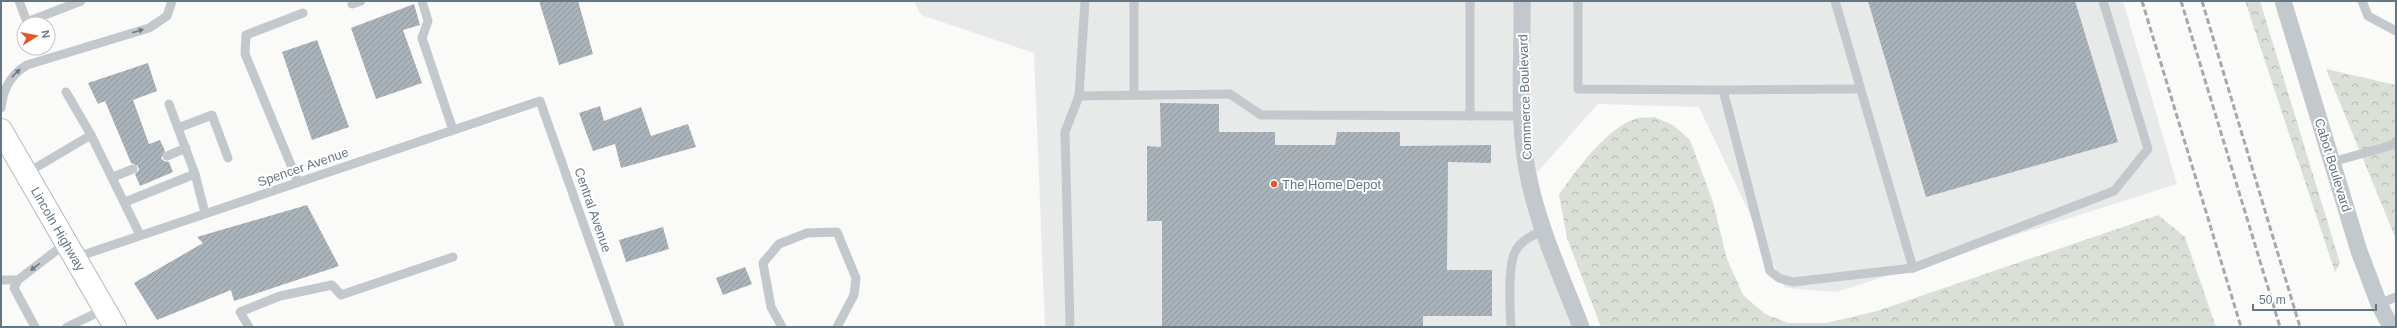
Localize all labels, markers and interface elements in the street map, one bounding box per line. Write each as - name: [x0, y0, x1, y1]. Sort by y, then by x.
- north arrow: [16, 16, 56, 56]
- one-way arrow: [132, 28, 144, 34]
- text: N: [39, 29, 52, 39]
- street label: Commerce Boulevard: [1515, 34, 1535, 160]
- one-way arrow: [11, 69, 21, 78]
- street label: Cabot Boulevard: [2312, 117, 2354, 213]
- street label: Spencer Avenue: [256, 144, 350, 190]
- street label: Central Avenue: [571, 166, 615, 254]
- place label: The Home Depot: [1282, 177, 1381, 192]
- marker: The Home Depot: [1269, 179, 1279, 189]
- street label: Lincoln Highway: [28, 184, 88, 274]
- one-way arrow: [29, 263, 40, 271]
- scale bar: [2253, 286, 2376, 312]
- text: 50 m: [2259, 293, 2286, 307]

